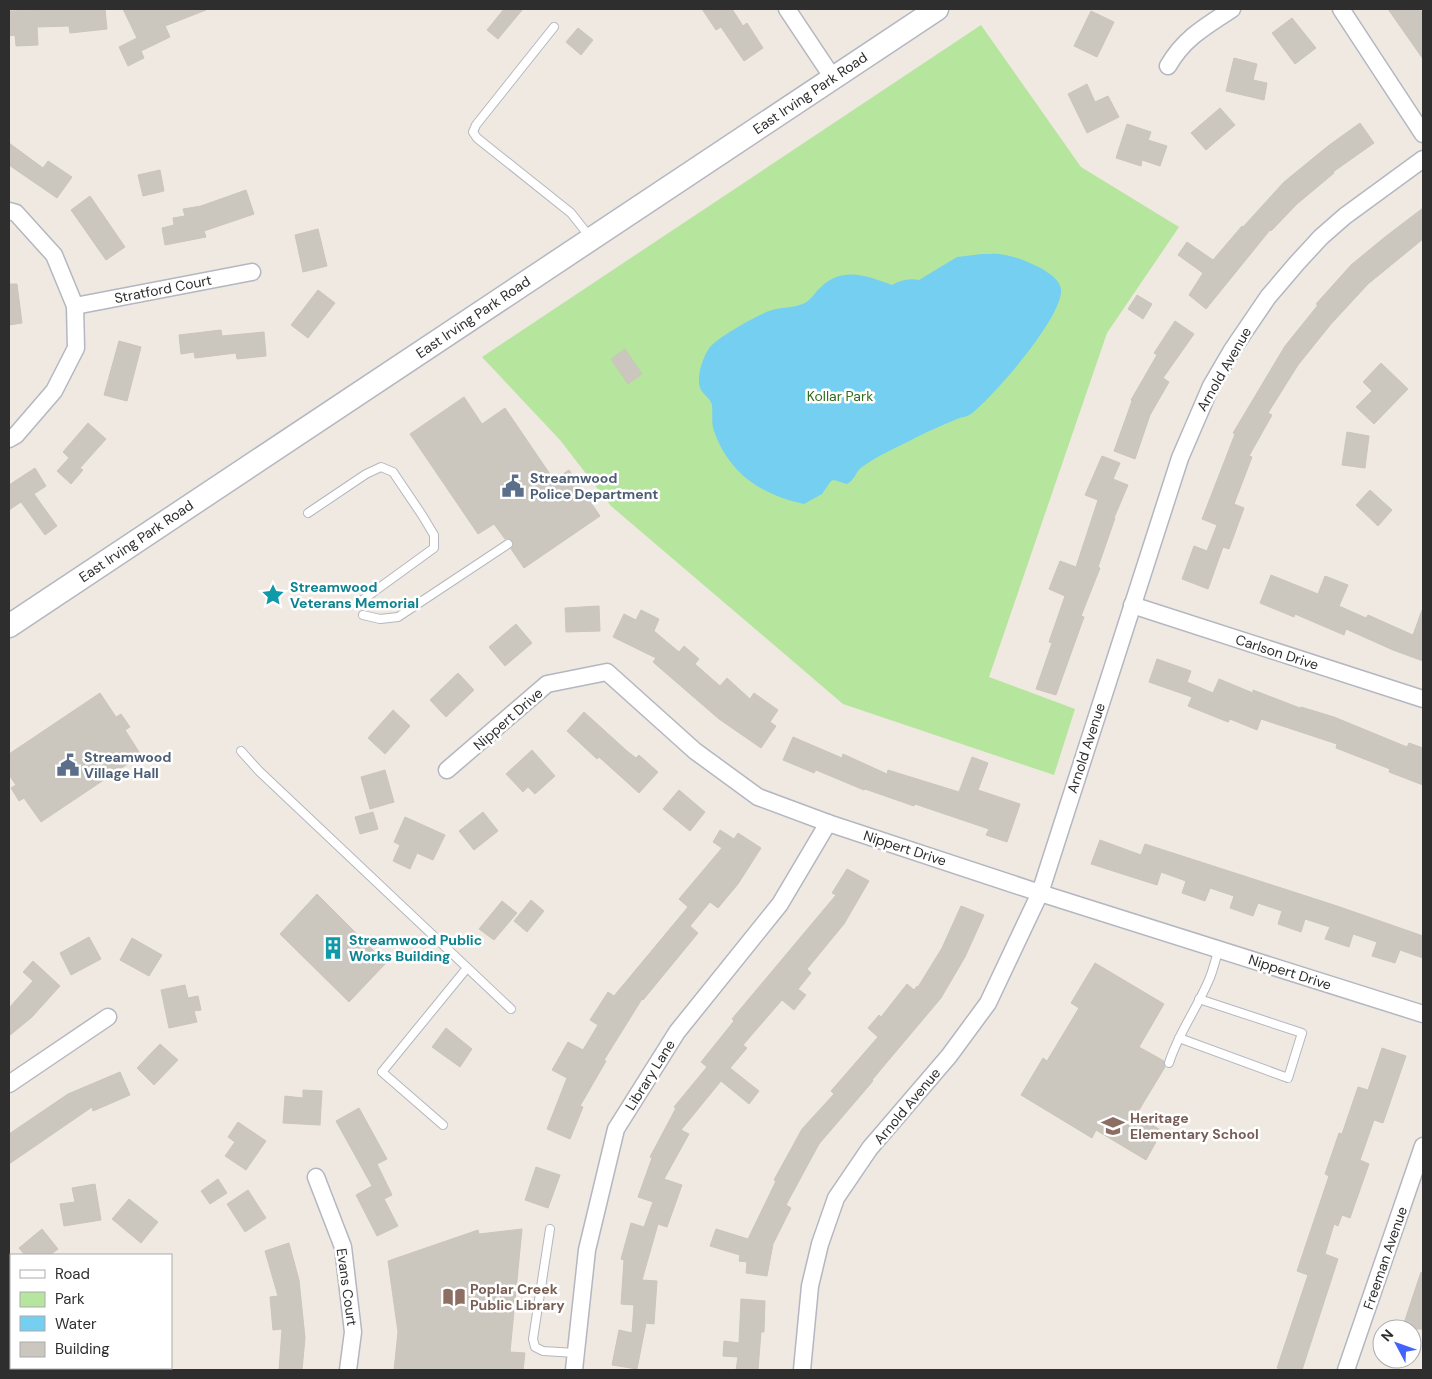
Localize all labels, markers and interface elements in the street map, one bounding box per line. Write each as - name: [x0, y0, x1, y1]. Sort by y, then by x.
- street label: East Irving Park Road: [749, 48, 871, 138]
- street label: Stratford Court: [113, 271, 213, 307]
- street label: East Irving Park Road: [412, 272, 534, 362]
- street label: Arnold Avenue: [1193, 324, 1255, 414]
- park label: Kollar Park: [807, 387, 873, 405]
- place label: Streamwood Police Department: [530, 469, 658, 503]
- public building icon: Streamwood Police Department: [500, 473, 526, 499]
- street label: East Irving Park Road: [75, 496, 197, 586]
- place label: Streamwood Veterans Memorial: [290, 578, 419, 612]
- place icon: Streamwood Veterans Memorial: [260, 582, 286, 608]
- street label: Carlson Drive: [1233, 630, 1321, 674]
- street label: Nippert Drive: [470, 684, 546, 754]
- street label: Arnold Avenue: [1063, 700, 1109, 795]
- place label: Streamwood Village Hall: [84, 748, 171, 782]
- public building icon: Streamwood Village Hall: [55, 752, 81, 778]
- street label: Nippert Drive: [861, 826, 949, 870]
- place label: Streamwood Public Works Building: [349, 931, 482, 965]
- building icon: Streamwood Public Works Building: [320, 935, 346, 961]
- street label: Nippert Drive: [1246, 950, 1334, 994]
- street label: Library Lane: [621, 1036, 679, 1114]
- street label: Arnold Avenue: [870, 1064, 944, 1148]
- place label: Heritage Elementary School: [1130, 1109, 1259, 1143]
- school or university icon: Heritage Elementary School: [1100, 1113, 1126, 1139]
- street label: Freeman Avenue: [1359, 1204, 1411, 1312]
- street label: Evans Court: [333, 1247, 361, 1327]
- legend: [10, 1254, 172, 1369]
- text: Road: [55, 1264, 90, 1284]
- place label: Poplar Creek Public Library: [470, 1280, 565, 1314]
- library icon: Poplar Creek Public Library: [441, 1284, 467, 1310]
- text: Park: [55, 1289, 85, 1309]
- text: Water: [55, 1314, 97, 1334]
- north arrow: [1372, 1319, 1422, 1369]
- text: N: [1377, 1326, 1397, 1345]
- text: Building: [55, 1339, 110, 1359]

